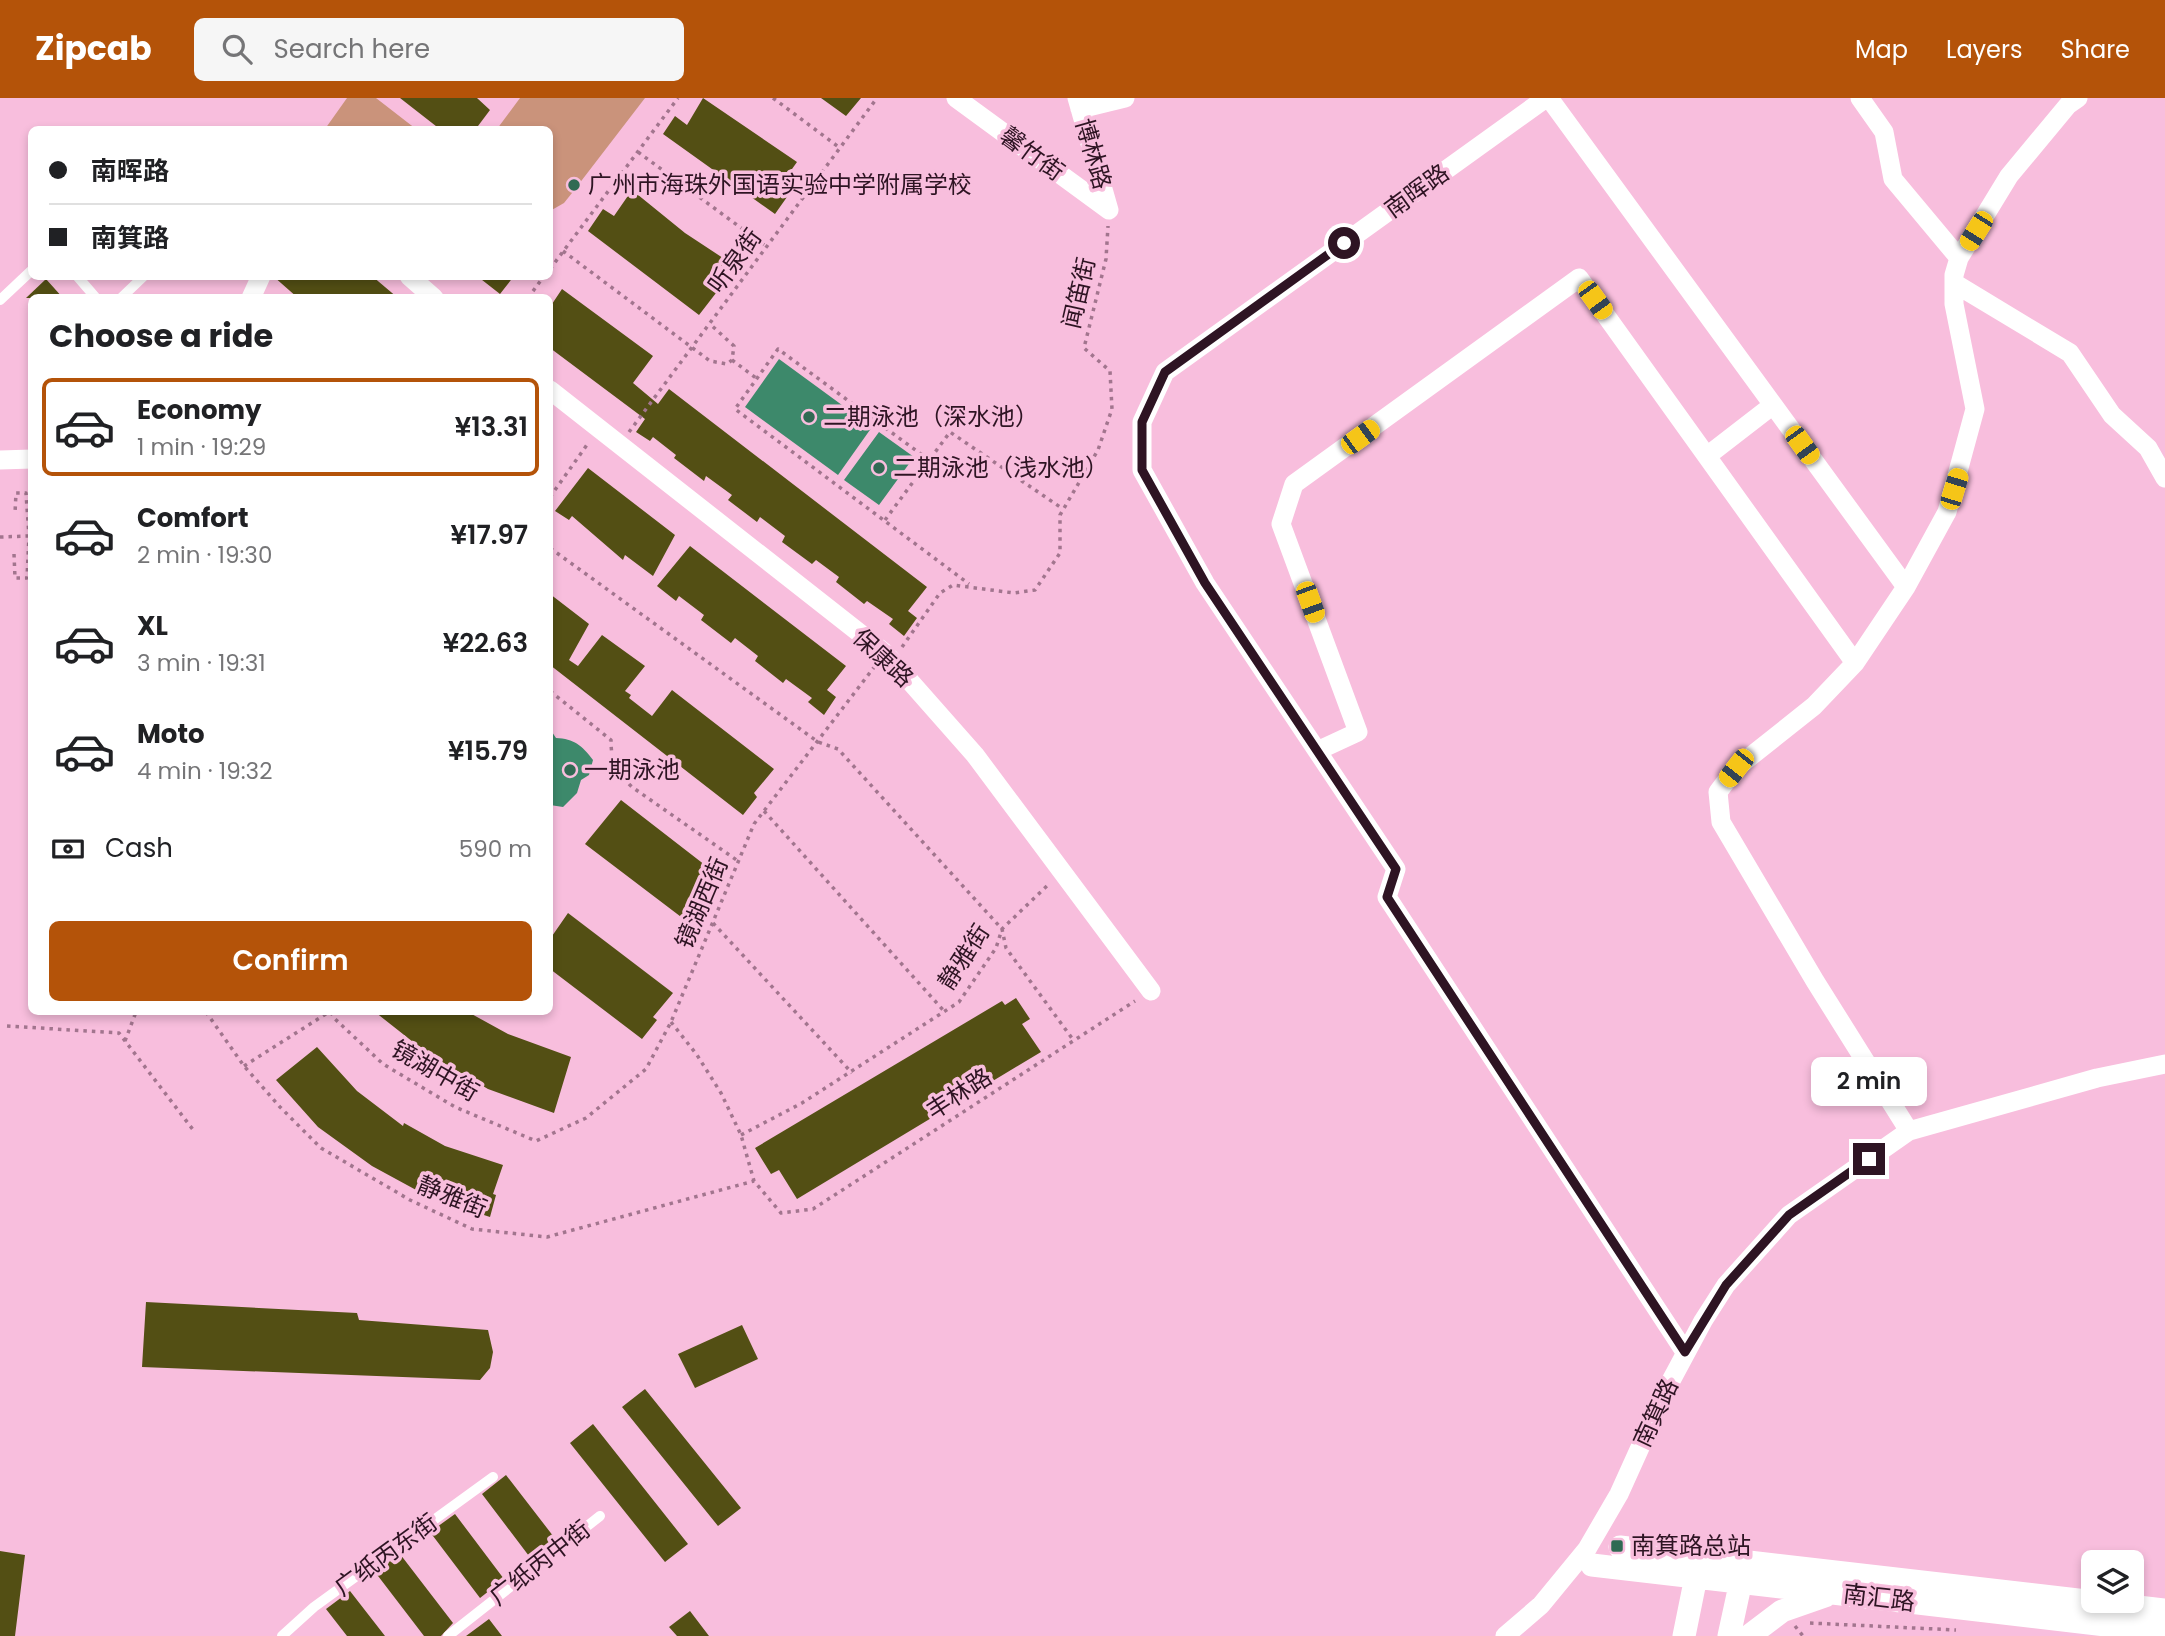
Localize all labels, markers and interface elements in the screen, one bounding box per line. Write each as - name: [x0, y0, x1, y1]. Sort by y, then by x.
- search box: [194, 18, 684, 81]
- text: Zipcab: [35, 25, 152, 72]
- icon: search: [218, 30, 256, 68]
- text: Search here: [274, 31, 430, 67]
- text: Map: [1855, 33, 1908, 66]
- text: Layers: [1946, 33, 2022, 66]
- text: Share: [2060, 33, 2130, 66]
- street label: 博林路: [1068, 115, 1119, 193]
- street label: 馨竹街: [993, 119, 1071, 188]
- text: 南晖路: [91, 153, 169, 189]
- street label: 南晖路: [1378, 156, 1456, 225]
- place label: 广州市海珠外国语实验中学附属学校: [588, 168, 972, 201]
- marker: 广州市海珠外国语实验中学附属学校: [566, 177, 582, 193]
- car: [1956, 208, 1997, 254]
- text: 南箕路: [91, 220, 169, 256]
- street label: 听泉街: [700, 222, 769, 300]
- route start: [1328, 227, 1360, 259]
- street label: 闻笛街: [1054, 254, 1103, 332]
- car: [1575, 277, 1616, 323]
- text: Choose a ride: [49, 313, 273, 358]
- text: Economy: [137, 392, 261, 428]
- icon: car: [53, 396, 116, 459]
- place label: 二期泳池（深水池）: [823, 400, 1039, 433]
- text: ¥13.31: [455, 409, 528, 445]
- marker: 二期泳池（深水池）: [801, 409, 817, 425]
- car: [1337, 416, 1384, 458]
- car: [1782, 422, 1823, 468]
- text: 1 min · 19:29: [137, 431, 266, 463]
- place label: 二期泳池（浅水池）: [893, 451, 1109, 484]
- marker: 二期泳池（浅水池）: [871, 460, 887, 476]
- car: [1938, 466, 1971, 512]
- text: Comfort: [137, 500, 249, 536]
- icon: car: [53, 504, 116, 567]
- text: ¥17.97: [451, 517, 528, 553]
- text: 2 min · 19:30: [137, 539, 272, 571]
- car: [1293, 579, 1328, 625]
- text: XL: [137, 608, 168, 644]
- icon: car: [53, 612, 116, 675]
- street label: 保康路: [846, 621, 921, 694]
- text: ¥22.63: [443, 625, 528, 661]
- text: 3 min · 19:31: [137, 647, 266, 679]
- text: Moto: [137, 716, 205, 752]
- icon: car: [53, 720, 116, 783]
- text: ¥15.79: [448, 733, 528, 769]
- car: [1715, 745, 1758, 791]
- place label: 一期泳池: [584, 753, 680, 786]
- text: 4 min · 19:32: [137, 755, 272, 787]
- marker: 一期泳池: [562, 762, 578, 778]
- icon: cash: [49, 830, 87, 868]
- text: Cash: [105, 830, 173, 866]
- text: 590 m: [459, 833, 532, 865]
- street label: 镜湖西街: [668, 852, 735, 953]
- street label: 静雅街: [930, 918, 997, 996]
- button: Confirm: [49, 921, 532, 1001]
- street label: 镜湖中街: [385, 1032, 485, 1109]
- callout: 2 min: [1811, 1058, 1927, 1107]
- street label: 丰林路: [920, 1060, 998, 1127]
- text: 2 min: [1837, 1065, 1901, 1097]
- route end: [1853, 1143, 1885, 1175]
- street label: 静雅街: [413, 1168, 492, 1225]
- street label: 南箕路: [1625, 1373, 1686, 1452]
- street label: 广纸丙东街: [327, 1506, 444, 1603]
- street label: 广纸丙中街: [482, 1513, 597, 1613]
- place label: 南箕路总站: [1631, 1529, 1751, 1562]
- marker: 南箕路总站: [1609, 1538, 1625, 1554]
- map controls: [2081, 1550, 2144, 1613]
- button: layers: [2081, 1550, 2144, 1613]
- street label: 南汇路: [1841, 1577, 1917, 1618]

